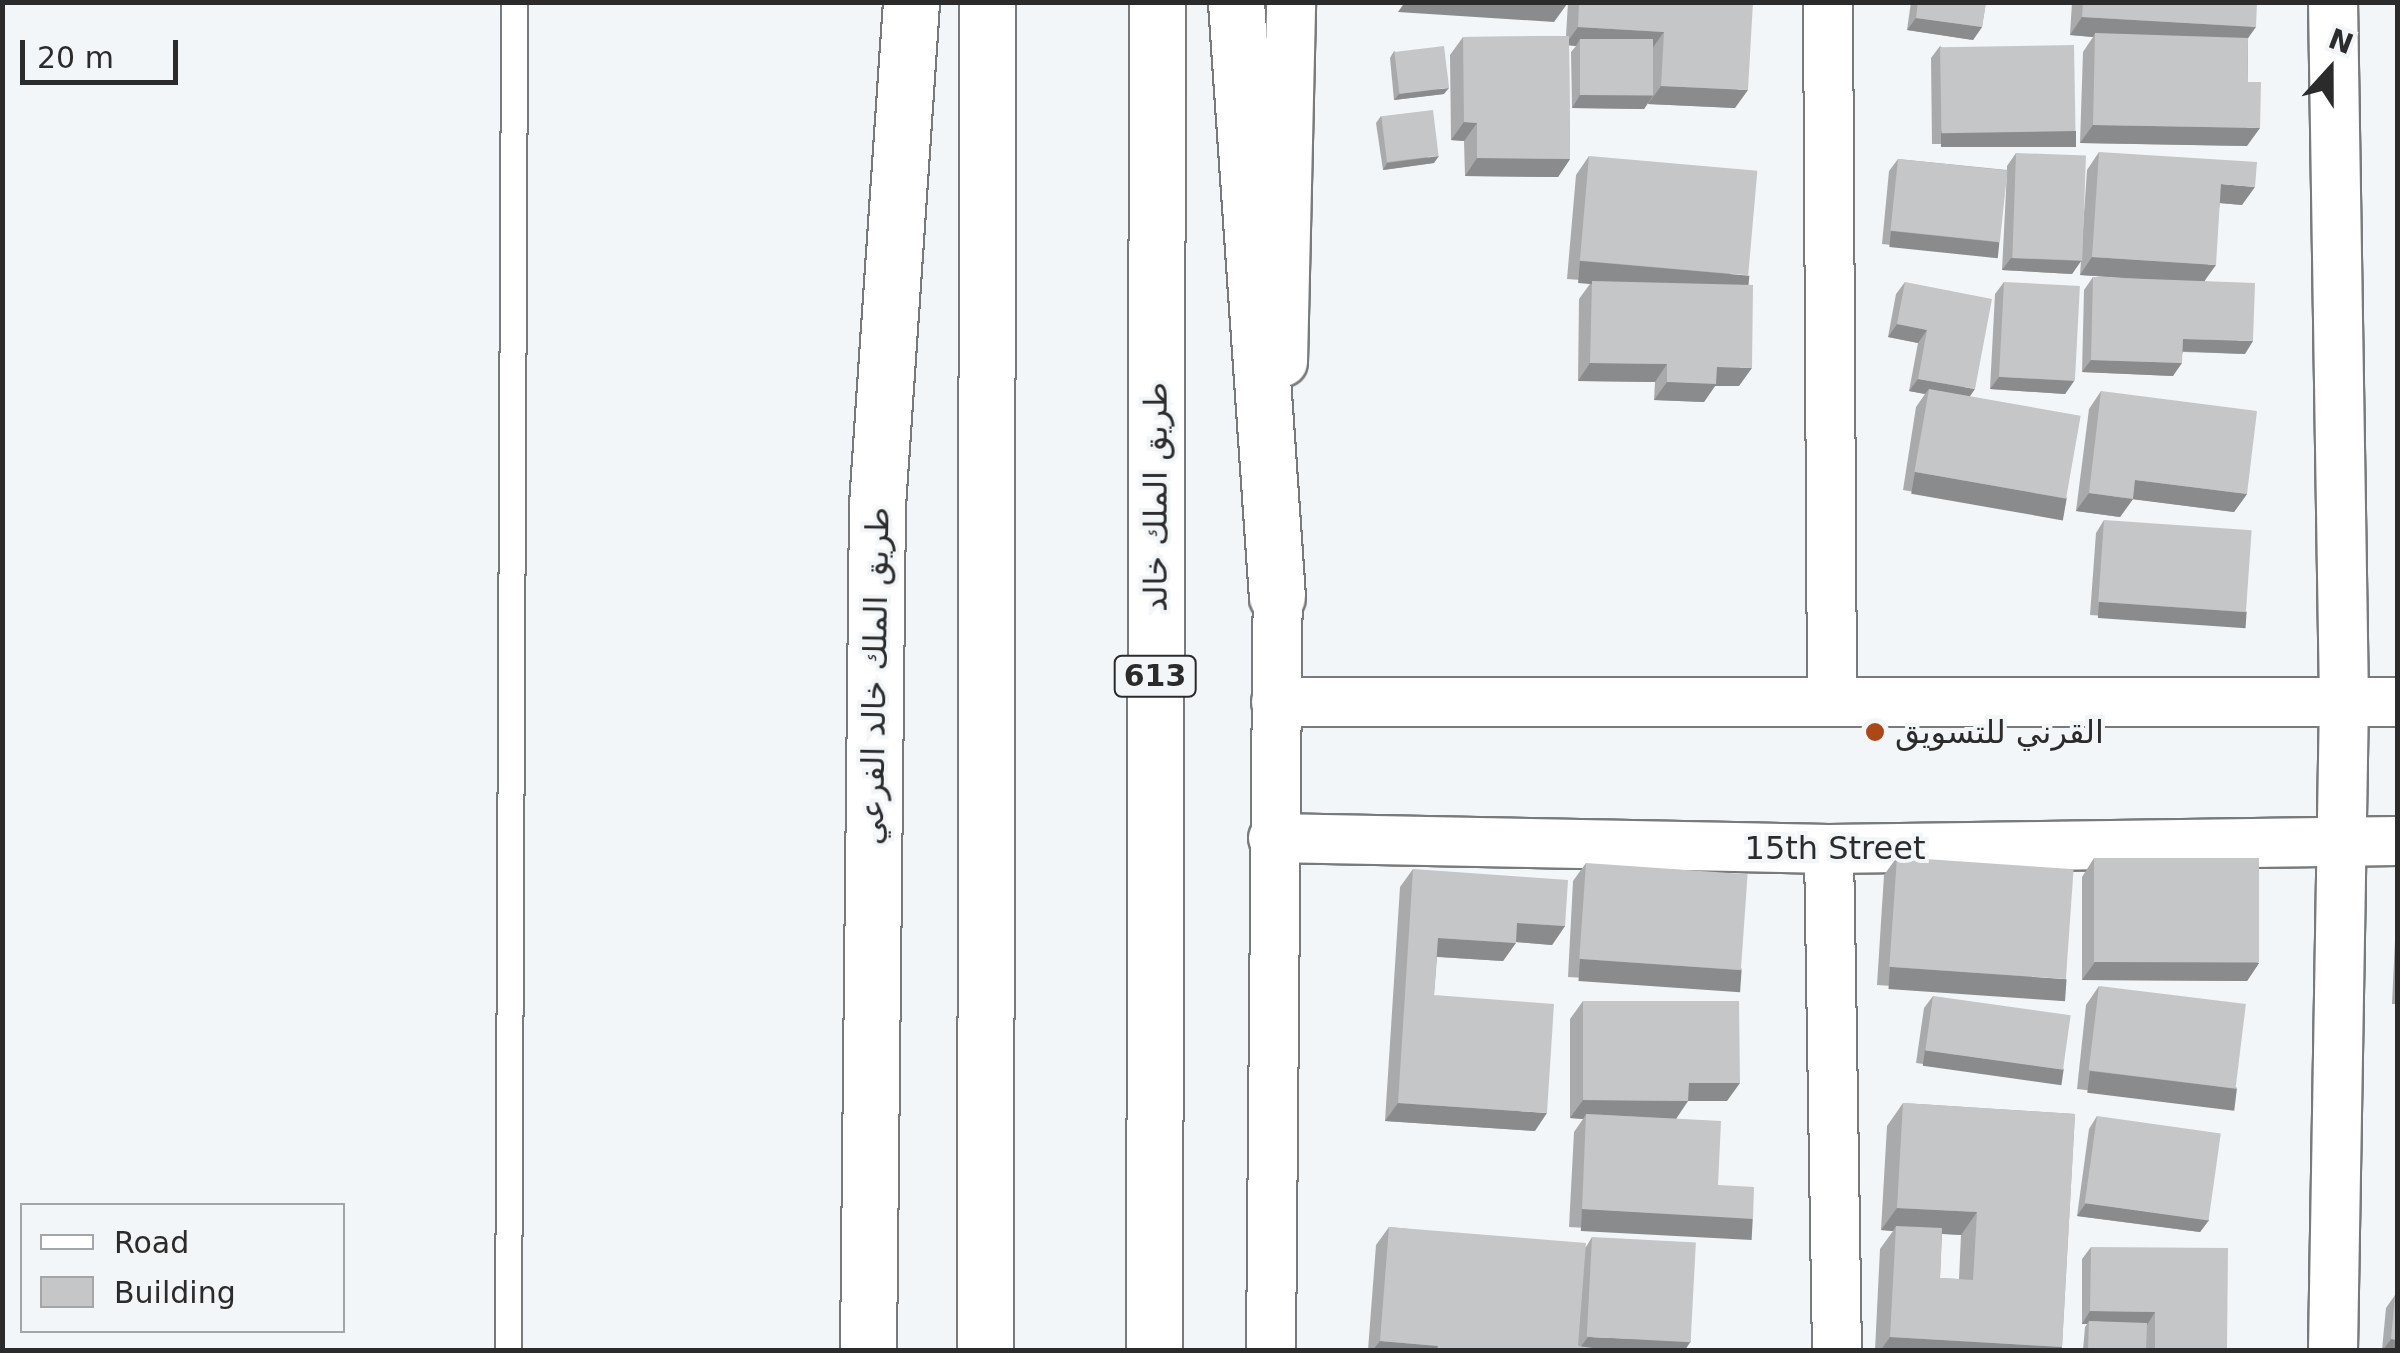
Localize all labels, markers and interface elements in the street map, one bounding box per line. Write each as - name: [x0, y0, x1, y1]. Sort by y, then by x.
- scale bar: [25, 20, 182, 82]
- north arrow: [2280, 20, 2380, 120]
- text: N: [2324, 22, 2358, 61]
- text: 20 m: [37, 40, 114, 75]
- street label: طريق الملك خالد: [1137, 382, 1175, 612]
- street label: طريق الملك خالد الفرعي: [853, 507, 897, 845]
- road number: 613: [1112, 651, 1198, 701]
- place label: القرني للتسويق: [1895, 713, 2104, 751]
- marker: القرني للتسويق: [1864, 721, 1886, 743]
- street label: 15th Street: [1745, 829, 1925, 867]
- legend: [20, 1203, 345, 1333]
- text: Road: [114, 1225, 189, 1260]
- text: Building: [114, 1275, 236, 1310]

